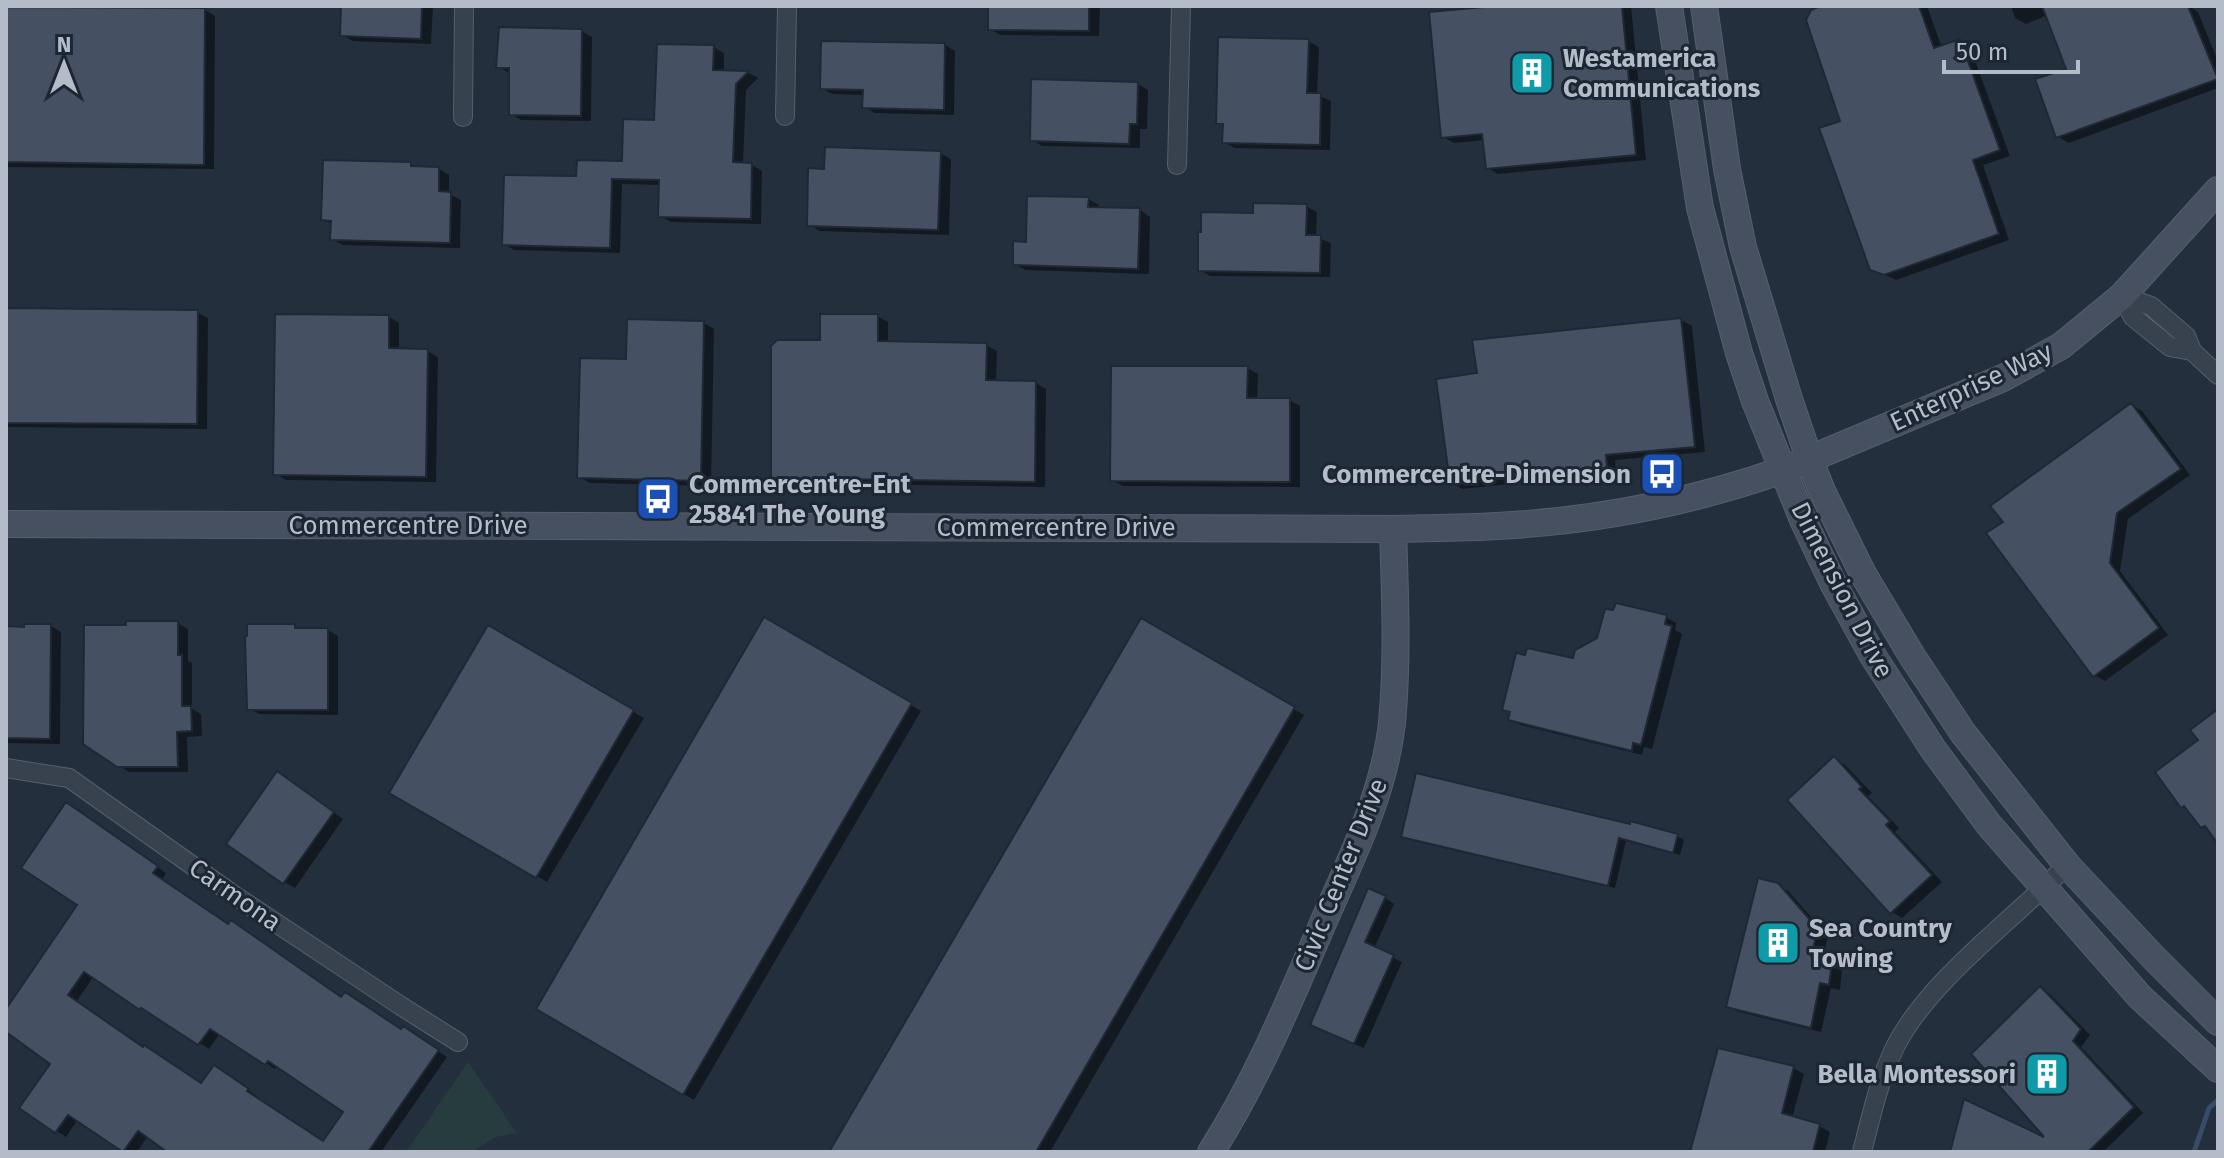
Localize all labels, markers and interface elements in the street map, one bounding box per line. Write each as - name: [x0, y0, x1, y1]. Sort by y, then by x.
- north arrow: [24, 24, 104, 104]
- scale bar: [1944, 24, 2078, 74]
- text: N: [57, 31, 71, 58]
- text: 50 m: [1956, 38, 2008, 66]
- place label: Westamerica Communications: [1563, 43, 1761, 104]
- building icon: Westamerica Communications: [1508, 49, 1556, 97]
- street label: Enterprise Way: [1885, 336, 2057, 438]
- bus stop icon: Commercentre-Dimension: [1638, 450, 1686, 498]
- place label: Commercentre-Dimension: [1322, 459, 1631, 490]
- place label: Commercentre-Ent 25841 The Young: [689, 469, 912, 530]
- bus stop icon: Commercentre-Ent 25841 The Young: [634, 475, 682, 523]
- street label: Dimension Drive: [1784, 497, 1900, 683]
- street label: Commercentre Drive: [288, 510, 528, 541]
- street label: Commercentre Drive: [936, 512, 1176, 543]
- street label: Civic Center Drive: [1288, 774, 1394, 976]
- street label: Carmona: [183, 852, 287, 938]
- place label: Sea Country Towing: [1809, 913, 1952, 974]
- building icon: Sea Country Towing: [1754, 919, 1802, 967]
- building icon: Bella Montessori: [2023, 1050, 2071, 1098]
- place label: Bella Montessori: [1817, 1059, 2016, 1090]

